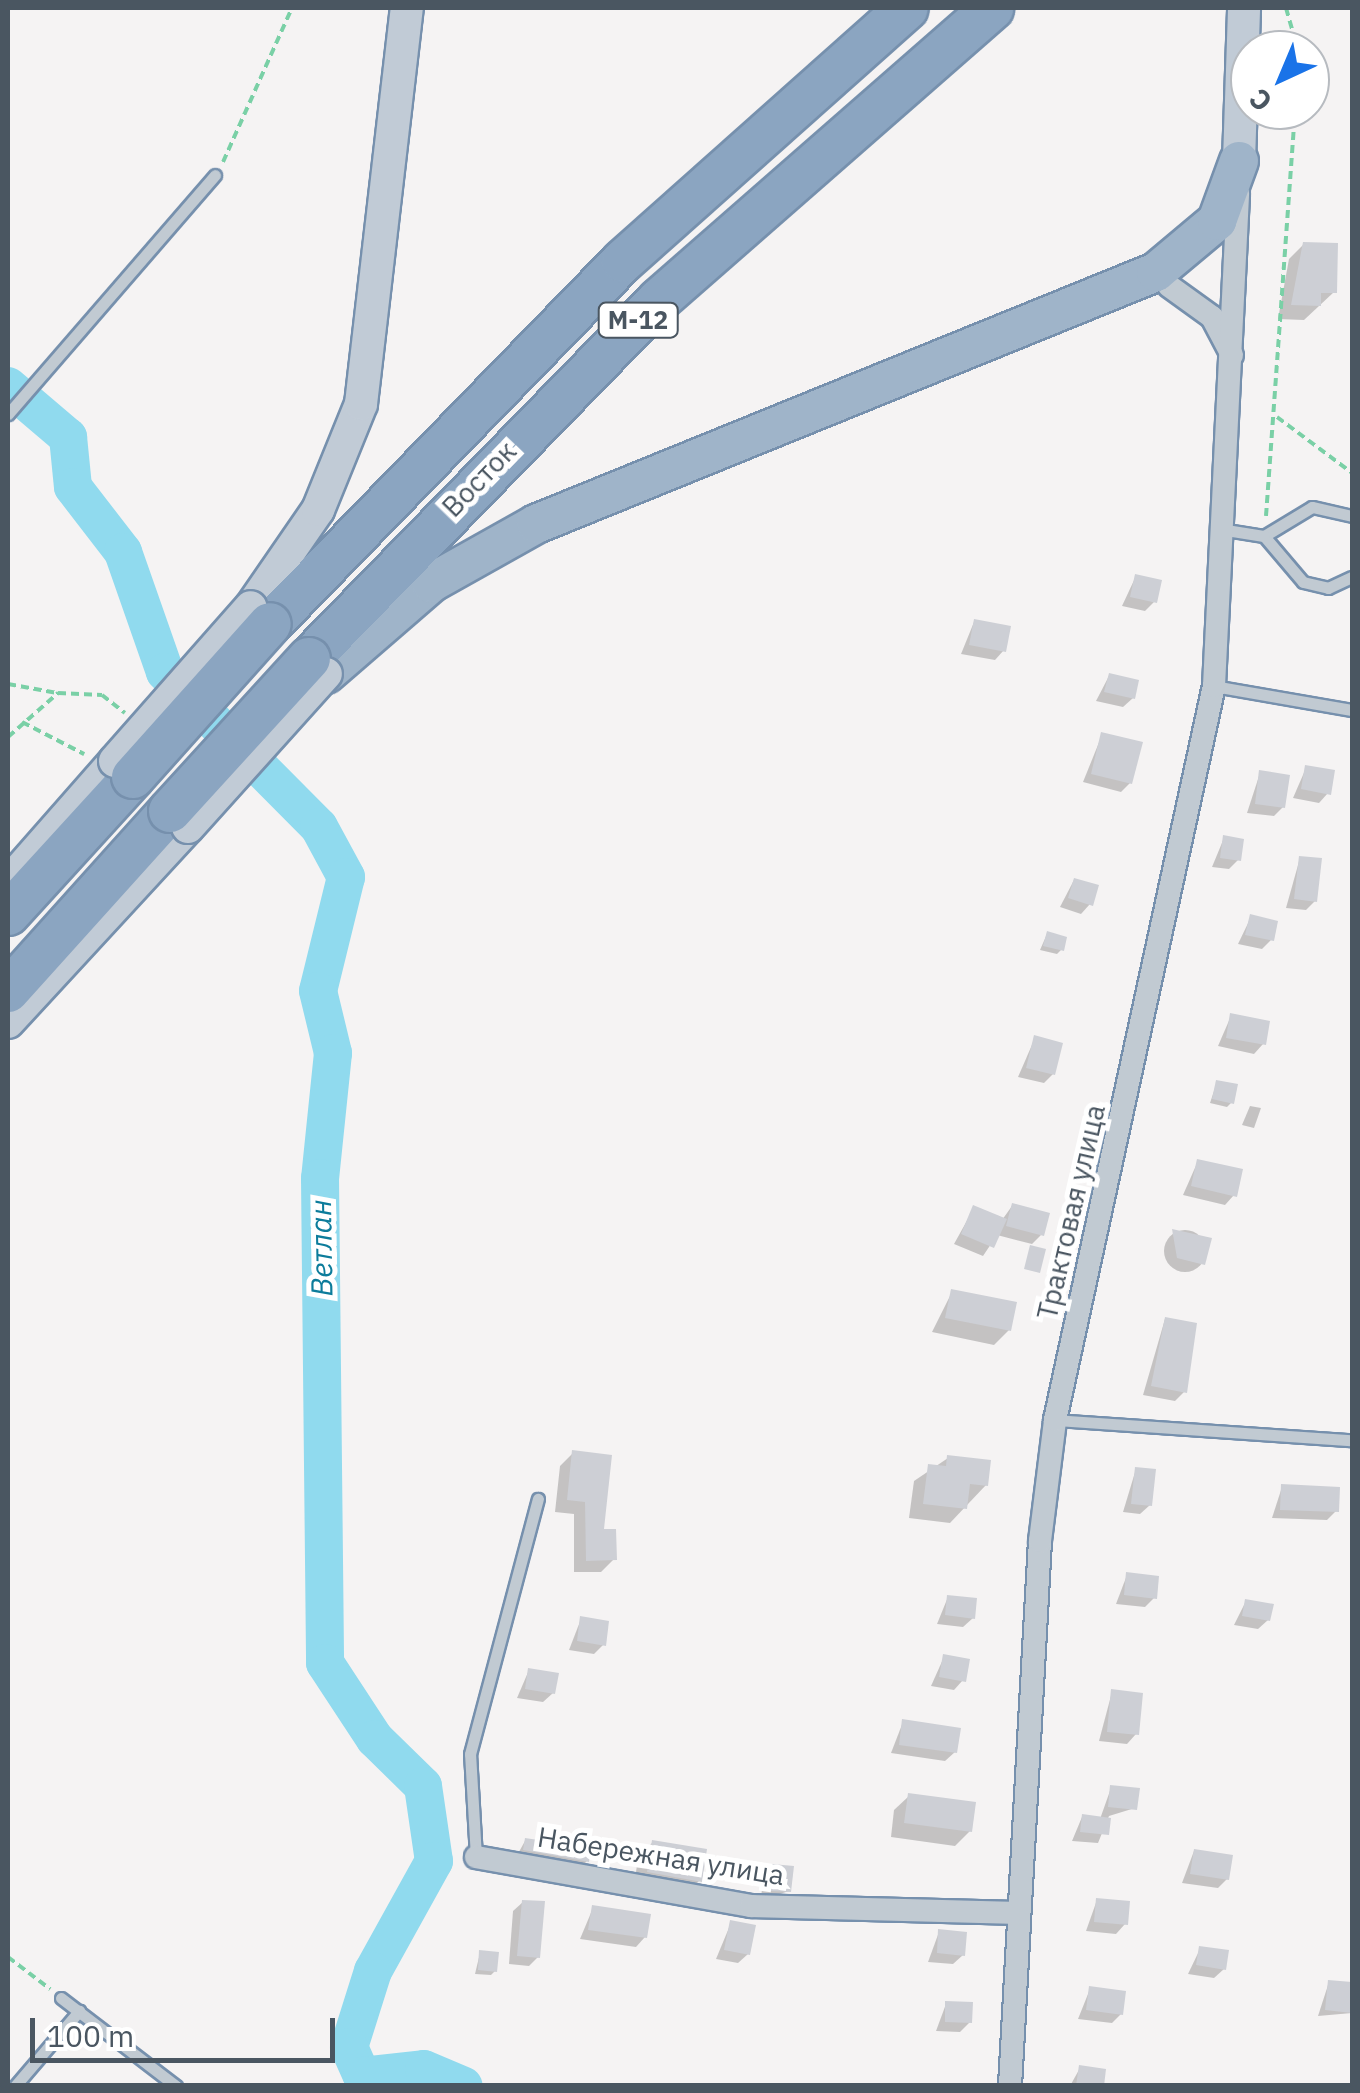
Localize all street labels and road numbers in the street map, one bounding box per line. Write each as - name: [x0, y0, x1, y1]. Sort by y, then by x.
- road number: М-12: [596, 300, 680, 340]
- street label: Восток: [435, 434, 523, 524]
- street label: Трактовая улица: [1030, 1101, 1112, 1323]
- street label: Набережная улица: [535, 1820, 787, 1892]

